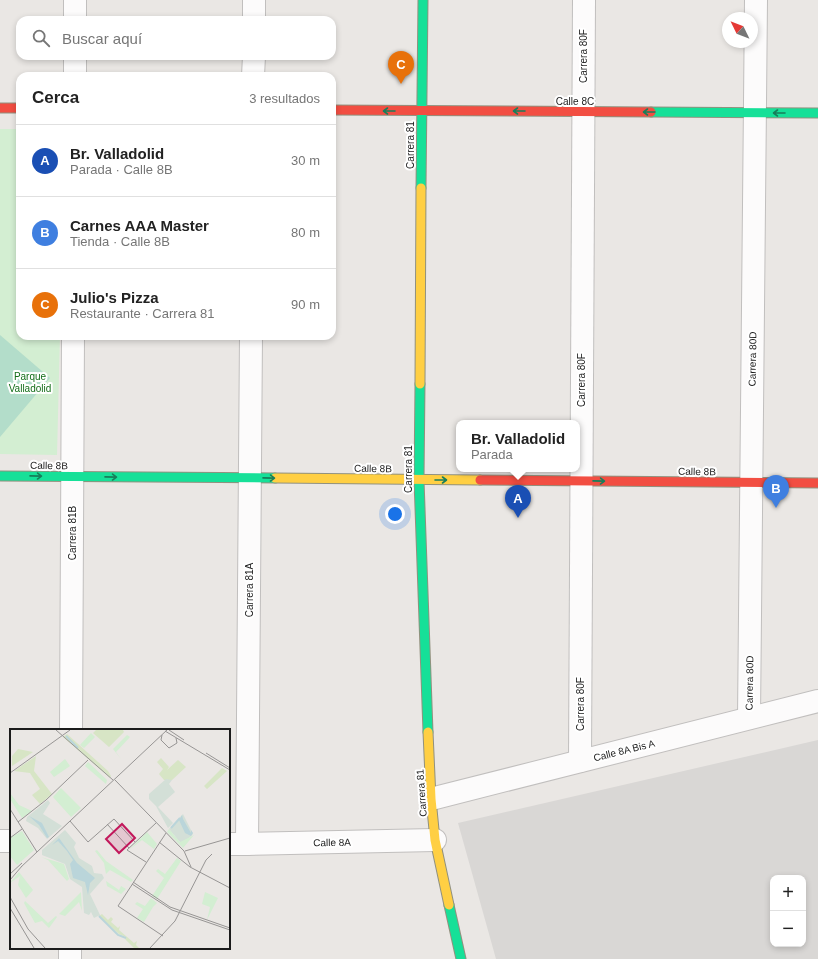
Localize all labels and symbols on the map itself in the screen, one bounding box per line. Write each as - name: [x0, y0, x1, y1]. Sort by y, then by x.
- north arrow: [722, 12, 758, 48]
- street label: Carrera 80F: [578, 29, 589, 83]
- pin: C: [388, 51, 414, 84]
- street label: Calle 8C: [556, 96, 594, 107]
- one-way arrow: [383, 107, 396, 115]
- one-way arrow: [513, 108, 526, 115]
- one-way arrow: [643, 108, 656, 116]
- one-way arrow: [773, 109, 786, 117]
- street label: Carrera 81: [405, 121, 416, 169]
- street label: Carrera 80D: [747, 331, 758, 387]
- street label: Carrera 80F: [576, 353, 587, 407]
- park label: Parque Valladolid: [9, 371, 51, 394]
- street label: Carrera 81: [403, 445, 414, 493]
- street label: Calle 8B: [30, 460, 68, 471]
- street label: Calle 8B: [354, 463, 392, 474]
- street label: Calle 8B: [678, 466, 716, 477]
- one-way arrow: [29, 472, 42, 480]
- one-way arrow: [104, 473, 117, 481]
- one-way arrow: [262, 474, 275, 482]
- pin: B: [763, 475, 789, 508]
- one-way arrow: [434, 476, 447, 484]
- one-way arrow: [592, 477, 605, 485]
- pin: A: [505, 485, 531, 518]
- your location: [385, 504, 405, 524]
- street label: Carrera 81B: [67, 505, 78, 560]
- street label: Carrera 81A: [244, 562, 255, 617]
- street label: Carrera 80D: [744, 655, 755, 711]
- street label: Carrera 80F: [575, 677, 586, 731]
- inset map: [10, 729, 230, 949]
- street label: Calle 8A Bis A: [592, 737, 656, 763]
- street label: Carrera 81: [414, 768, 429, 817]
- street label: Calle 8A: [313, 837, 351, 848]

